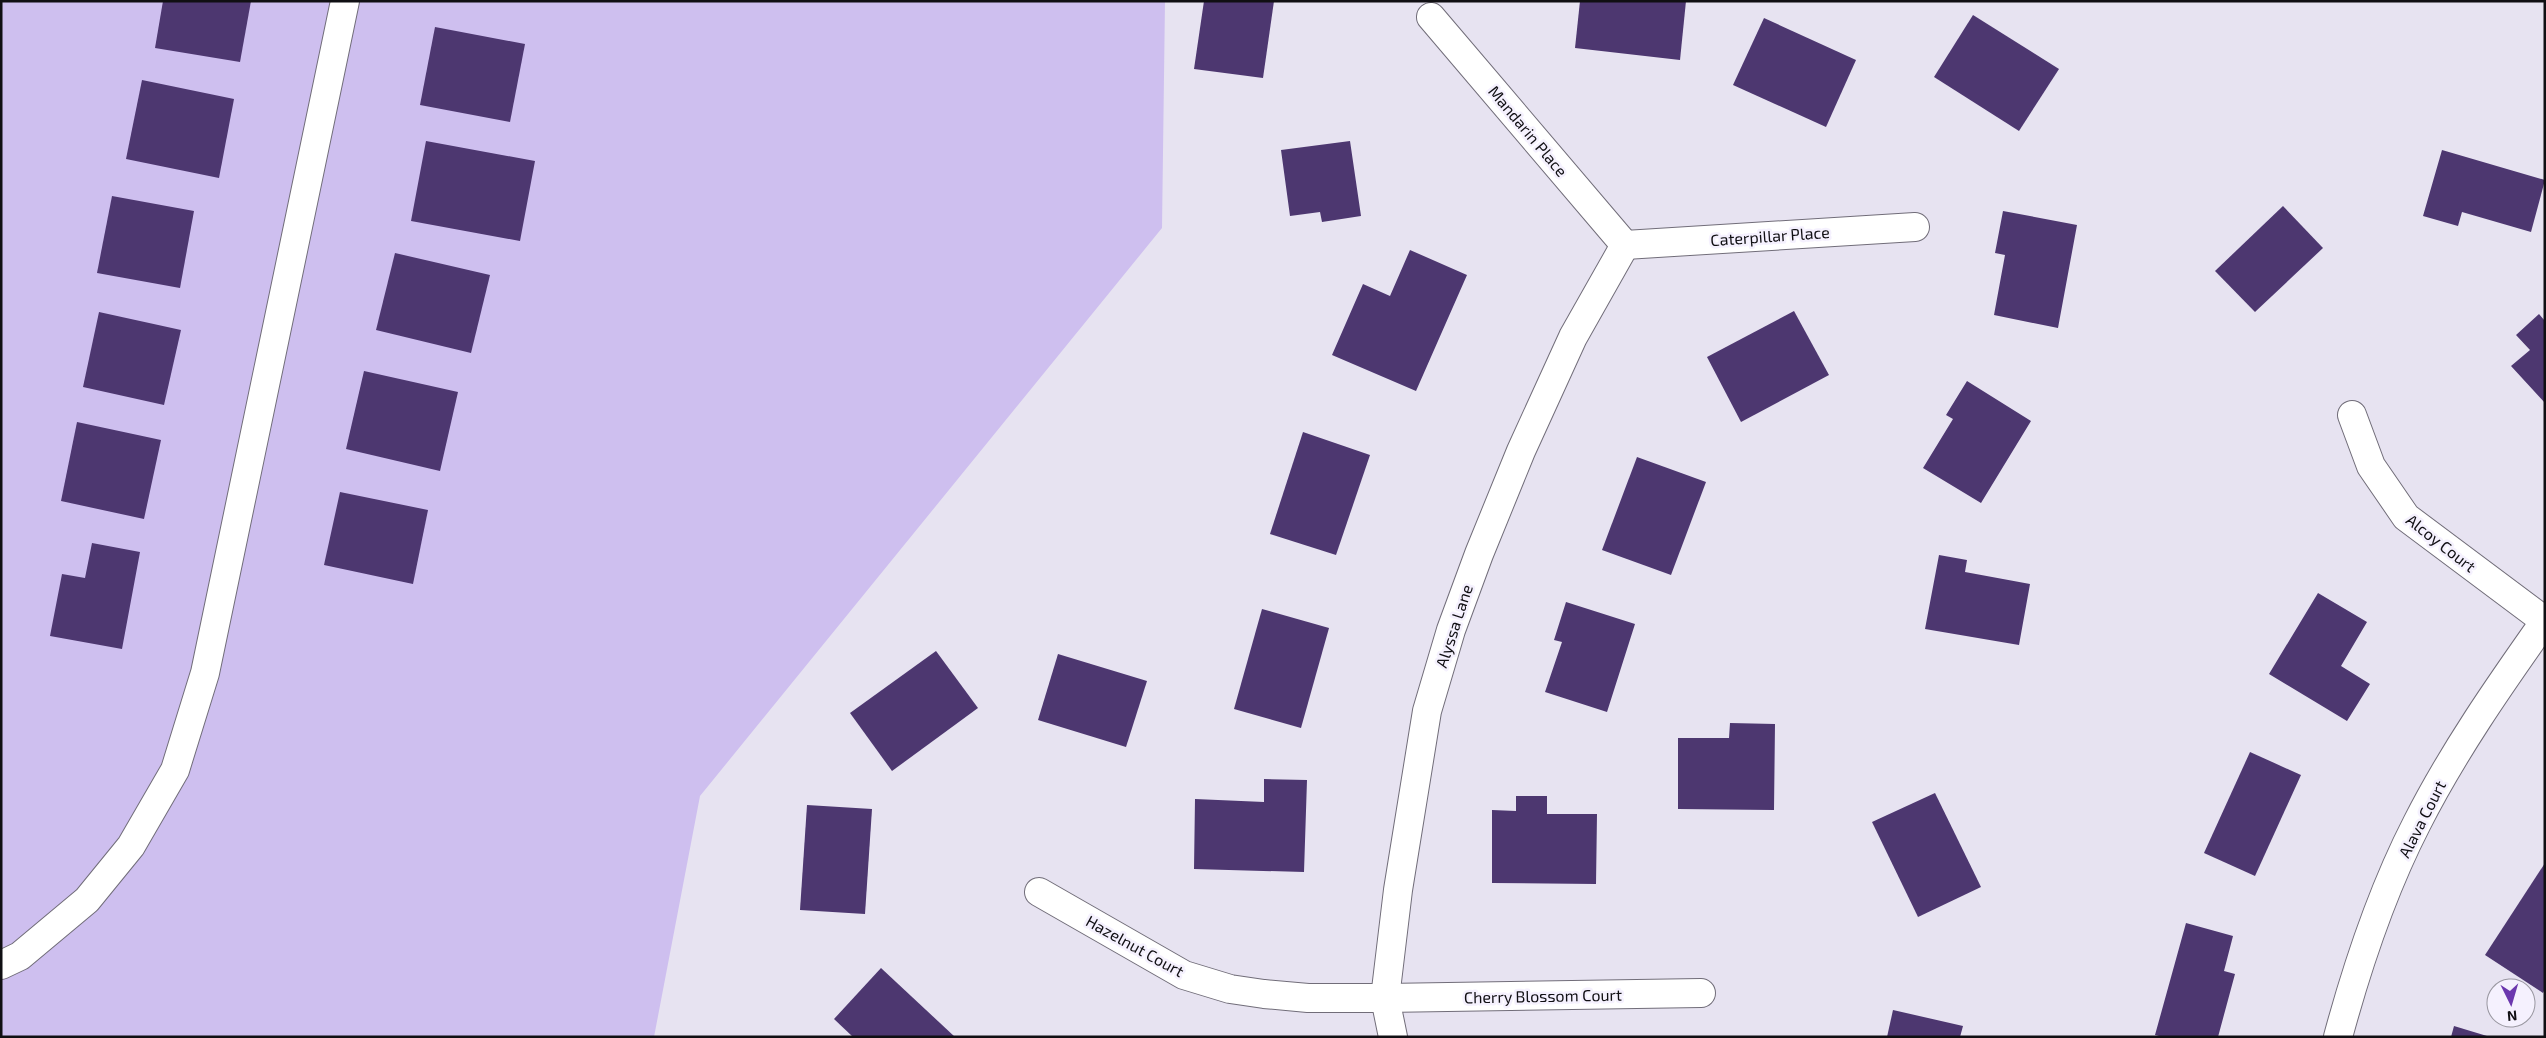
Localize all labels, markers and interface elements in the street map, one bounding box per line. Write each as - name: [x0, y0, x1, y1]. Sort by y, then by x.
- street label: Mandarin Place: [1485, 81, 1572, 180]
- street label: Caterpillar Place: [1710, 222, 1830, 249]
- street label: Alcoy Court: [2403, 510, 2480, 576]
- street label: Alyssa Lane: [1431, 582, 1476, 670]
- street label: Alava Court: [2394, 777, 2449, 861]
- street label: Hazelnut Court: [1083, 911, 1187, 980]
- north arrow: [2486, 978, 2536, 1028]
- street label: Cherry Blossom Court: [1464, 985, 1622, 1006]
- text: N: [2506, 1008, 2518, 1025]

